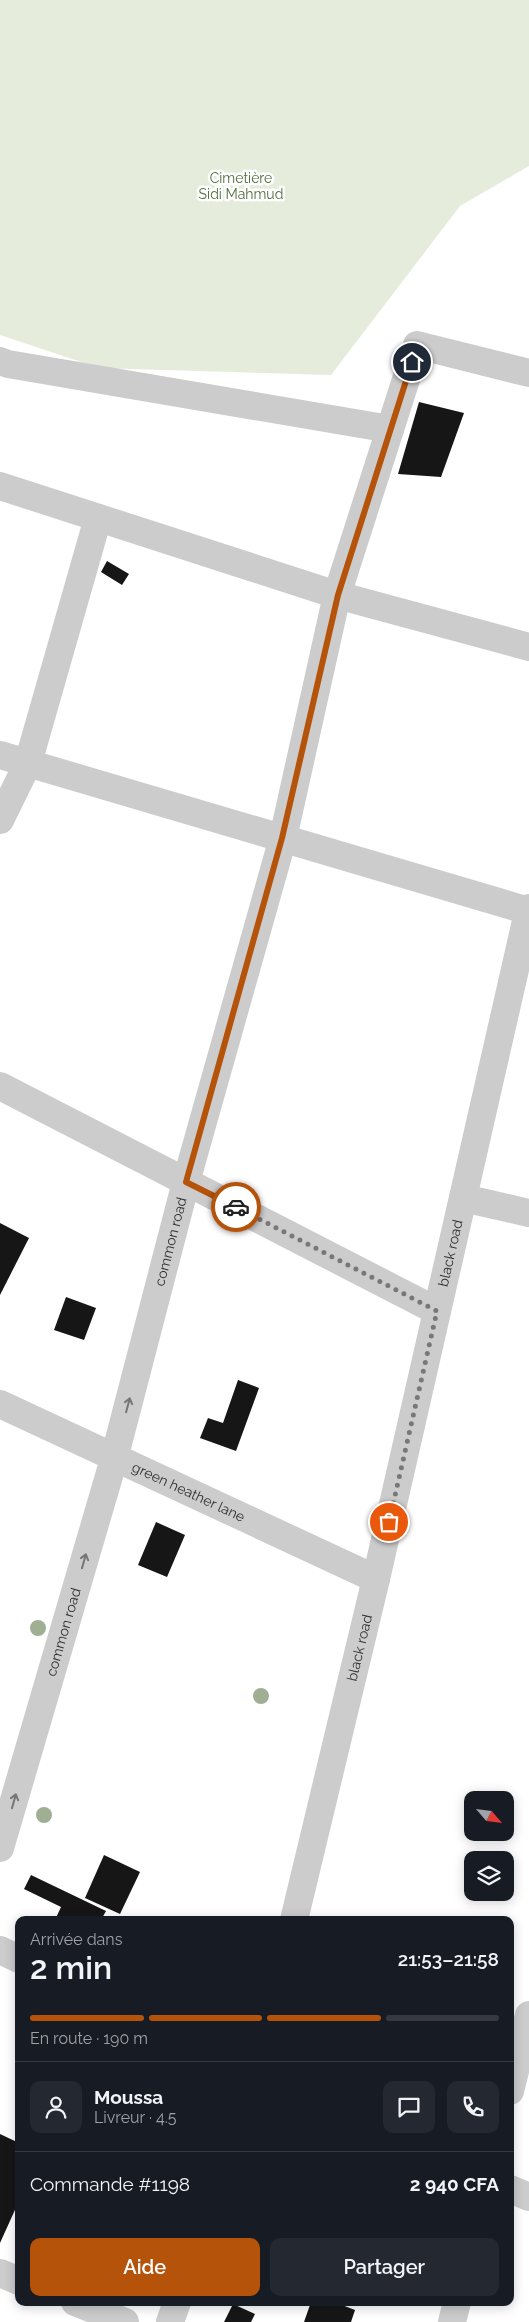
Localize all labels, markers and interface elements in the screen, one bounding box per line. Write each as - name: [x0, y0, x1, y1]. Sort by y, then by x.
- park label: Cimetière Sidi Mahmud: [199, 170, 283, 202]
- pin: [391, 341, 433, 383]
- icon: home: [398, 348, 426, 376]
- courier: [211, 1182, 261, 1232]
- icon: car: [222, 1193, 250, 1221]
- street label: common road: [151, 1195, 190, 1288]
- street label: black road: [435, 1218, 466, 1288]
- one-way arrow: [124, 1397, 133, 1413]
- street label: green heather lane: [130, 1459, 248, 1525]
- pin: [368, 1501, 410, 1543]
- icon: bag: [375, 1508, 403, 1536]
- one-way arrow: [79, 1553, 89, 1569]
- street label: common road: [43, 1586, 84, 1678]
- street label: black road: [344, 1613, 375, 1683]
- north arrow: [464, 1791, 514, 1841]
- map controls: [464, 1791, 514, 1901]
- one-way arrow: [9, 1793, 19, 1809]
- button: layers: [464, 1851, 514, 1901]
- text: Arrivée dans: [30, 1930, 122, 1949]
- text: 21:53–21:58: [398, 1948, 499, 1970]
- text: 2 min: [30, 1949, 112, 1986]
- text: En route · 190 m: [30, 2029, 148, 2048]
- button: person: [30, 2081, 82, 2133]
- button: chat: [383, 2081, 435, 2133]
- button: phone: [447, 2081, 499, 2133]
- text: Moussa: [94, 2086, 163, 2108]
- text: Livreur · 4.5: [94, 2108, 177, 2127]
- text: Commande #1198: [30, 2173, 190, 2195]
- text: 2 940 CFA: [410, 2173, 499, 2195]
- button: Aide: [30, 2238, 260, 2296]
- button: Partager: [270, 2238, 499, 2296]

